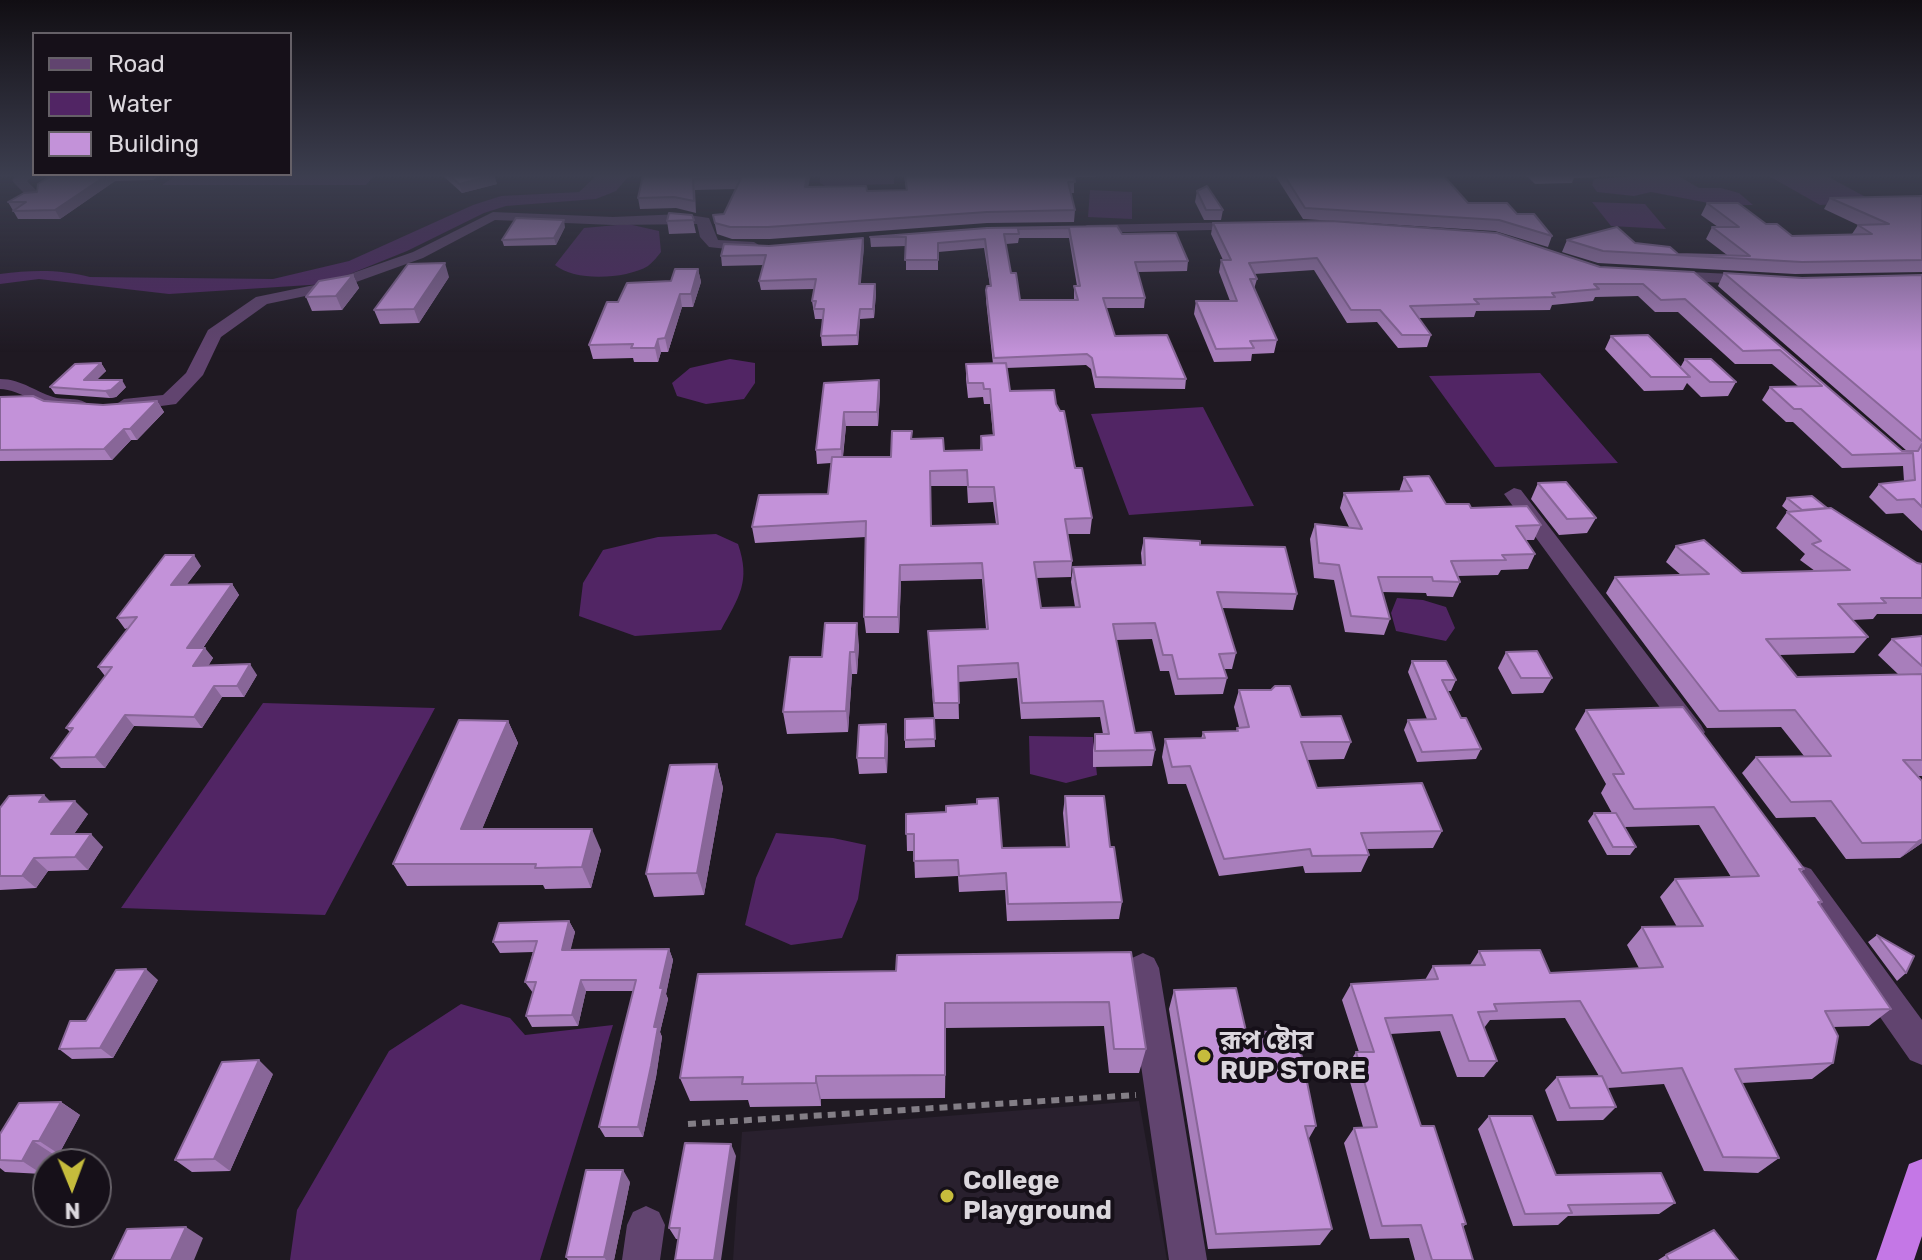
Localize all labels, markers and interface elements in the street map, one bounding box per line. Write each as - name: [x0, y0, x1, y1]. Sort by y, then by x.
- legend: [32, 32, 292, 176]
- text: Road: [108, 50, 165, 78]
- text: Water: [108, 90, 172, 118]
- text: Building: [108, 130, 199, 158]
- place label: রূপ ষ্টোর RUP STORE: [1220, 1025, 1366, 1086]
- marker: রূপ ষ্টোর RUP STORE: [1195, 1047, 1213, 1065]
- north arrow: [32, 1148, 112, 1228]
- place label: College Playground: [963, 1165, 1112, 1226]
- marker: College Playground: [938, 1187, 956, 1205]
- text: N: [64, 1197, 81, 1224]

